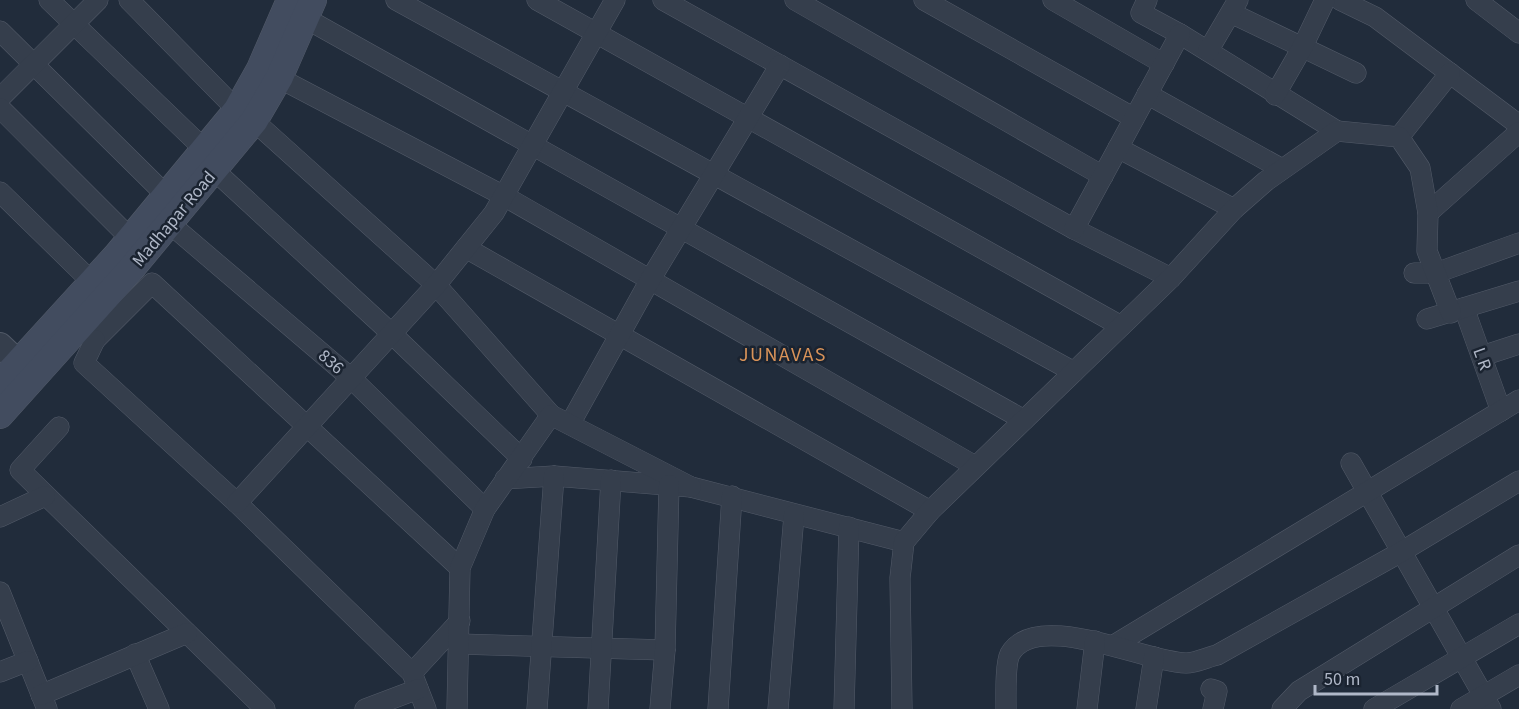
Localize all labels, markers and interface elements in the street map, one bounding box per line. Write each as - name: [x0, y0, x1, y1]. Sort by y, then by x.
- street label: Madhapar Road: [126, 166, 222, 272]
- district label: JUNAVAS: [739, 341, 827, 369]
- street label: 836: [313, 344, 349, 380]
- street label: L R: [1466, 344, 1498, 374]
- scale bar: [1315, 658, 1436, 696]
- text: 50 m: [1324, 667, 1360, 692]

